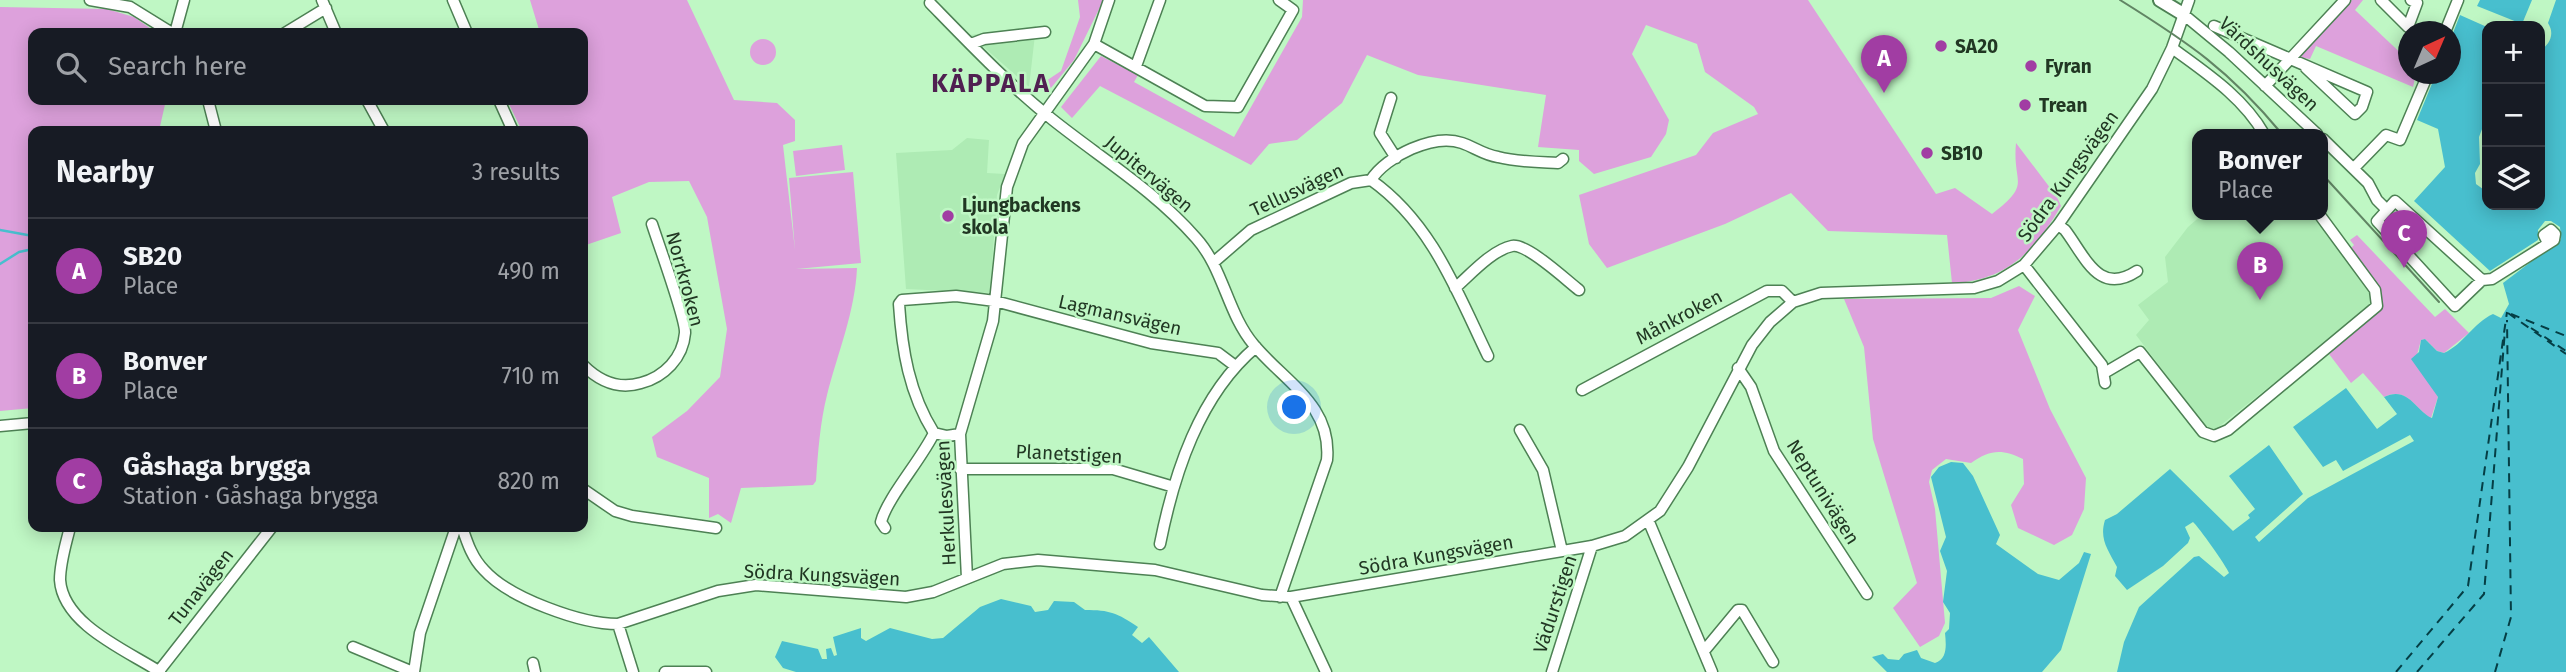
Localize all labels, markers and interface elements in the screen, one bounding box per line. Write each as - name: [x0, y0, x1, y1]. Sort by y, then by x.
- street label: Värdshusvägen: [2214, 12, 2324, 116]
- north arrow: [2398, 21, 2461, 84]
- map controls: [2482, 21, 2545, 210]
- button: +: [2482, 21, 2545, 84]
- search box: [28, 28, 588, 105]
- pin: A: [1861, 35, 1907, 93]
- place label: SA20: [1955, 35, 1998, 58]
- marker: SA20: [1933, 38, 1949, 54]
- icon: search: [52, 48, 90, 86]
- text: Search here: [108, 51, 247, 82]
- place label: Fyran: [2045, 55, 2092, 78]
- marker: Fyran: [2023, 58, 2039, 74]
- district label: KÄPPALA: [931, 68, 1051, 99]
- button: −: [2482, 84, 2545, 147]
- place label: Trean: [2039, 94, 2087, 117]
- marker: Trean: [2017, 97, 2033, 113]
- street label: Södra Kungsvägen: [2013, 106, 2123, 246]
- popup: [2192, 129, 2328, 220]
- street label: Jupitervägen: [1100, 130, 1198, 218]
- place label: SB10: [1941, 142, 1983, 165]
- marker: SB10: [1919, 145, 1935, 161]
- text: Bonver: [2218, 145, 2302, 176]
- button: layers: [2482, 147, 2545, 210]
- text: Nearby: [56, 154, 154, 190]
- text: 3 results: [472, 158, 560, 186]
- street label: Tellusvägen: [1247, 158, 1347, 222]
- text: Place: [2218, 176, 2273, 204]
- place label: Ljungbackens skola: [962, 194, 1081, 239]
- marker: Ljungbackens skola: [940, 208, 956, 224]
- pin: C: [2381, 210, 2427, 268]
- street label: Norrkroken: [661, 229, 709, 329]
- text: SB20: [123, 241, 182, 272]
- pin: B: [2237, 242, 2283, 300]
- text: A: [72, 257, 86, 285]
- text: 490 m: [498, 257, 560, 285]
- text: Place: [123, 272, 178, 300]
- street label: Månkroken: [1632, 285, 1726, 349]
- street label: Lagmansvägen: [1056, 290, 1184, 340]
- text: Bonver: [123, 346, 207, 377]
- text: B: [72, 362, 86, 390]
- text: 710 m: [502, 362, 560, 390]
- text: Place: [123, 377, 178, 405]
- your location: [1277, 390, 1311, 424]
- street label: Neptunivägen: [1782, 435, 1864, 549]
- street label: Herkulesvägen: [931, 440, 961, 566]
- street label: Planetstigen: [1015, 440, 1123, 468]
- text: Gåshaga brygga: [123, 451, 311, 482]
- text: C: [72, 467, 86, 495]
- text: 820 m: [498, 467, 560, 495]
- text: Station · Gåshaga brygga: [123, 482, 379, 510]
- street label: Södra Kungsvägen: [1357, 530, 1515, 580]
- street label: Tunavägen: [164, 544, 238, 630]
- street label: Vädurstigen: [1528, 552, 1582, 656]
- street label: Södra Kungsvägen: [743, 559, 901, 591]

